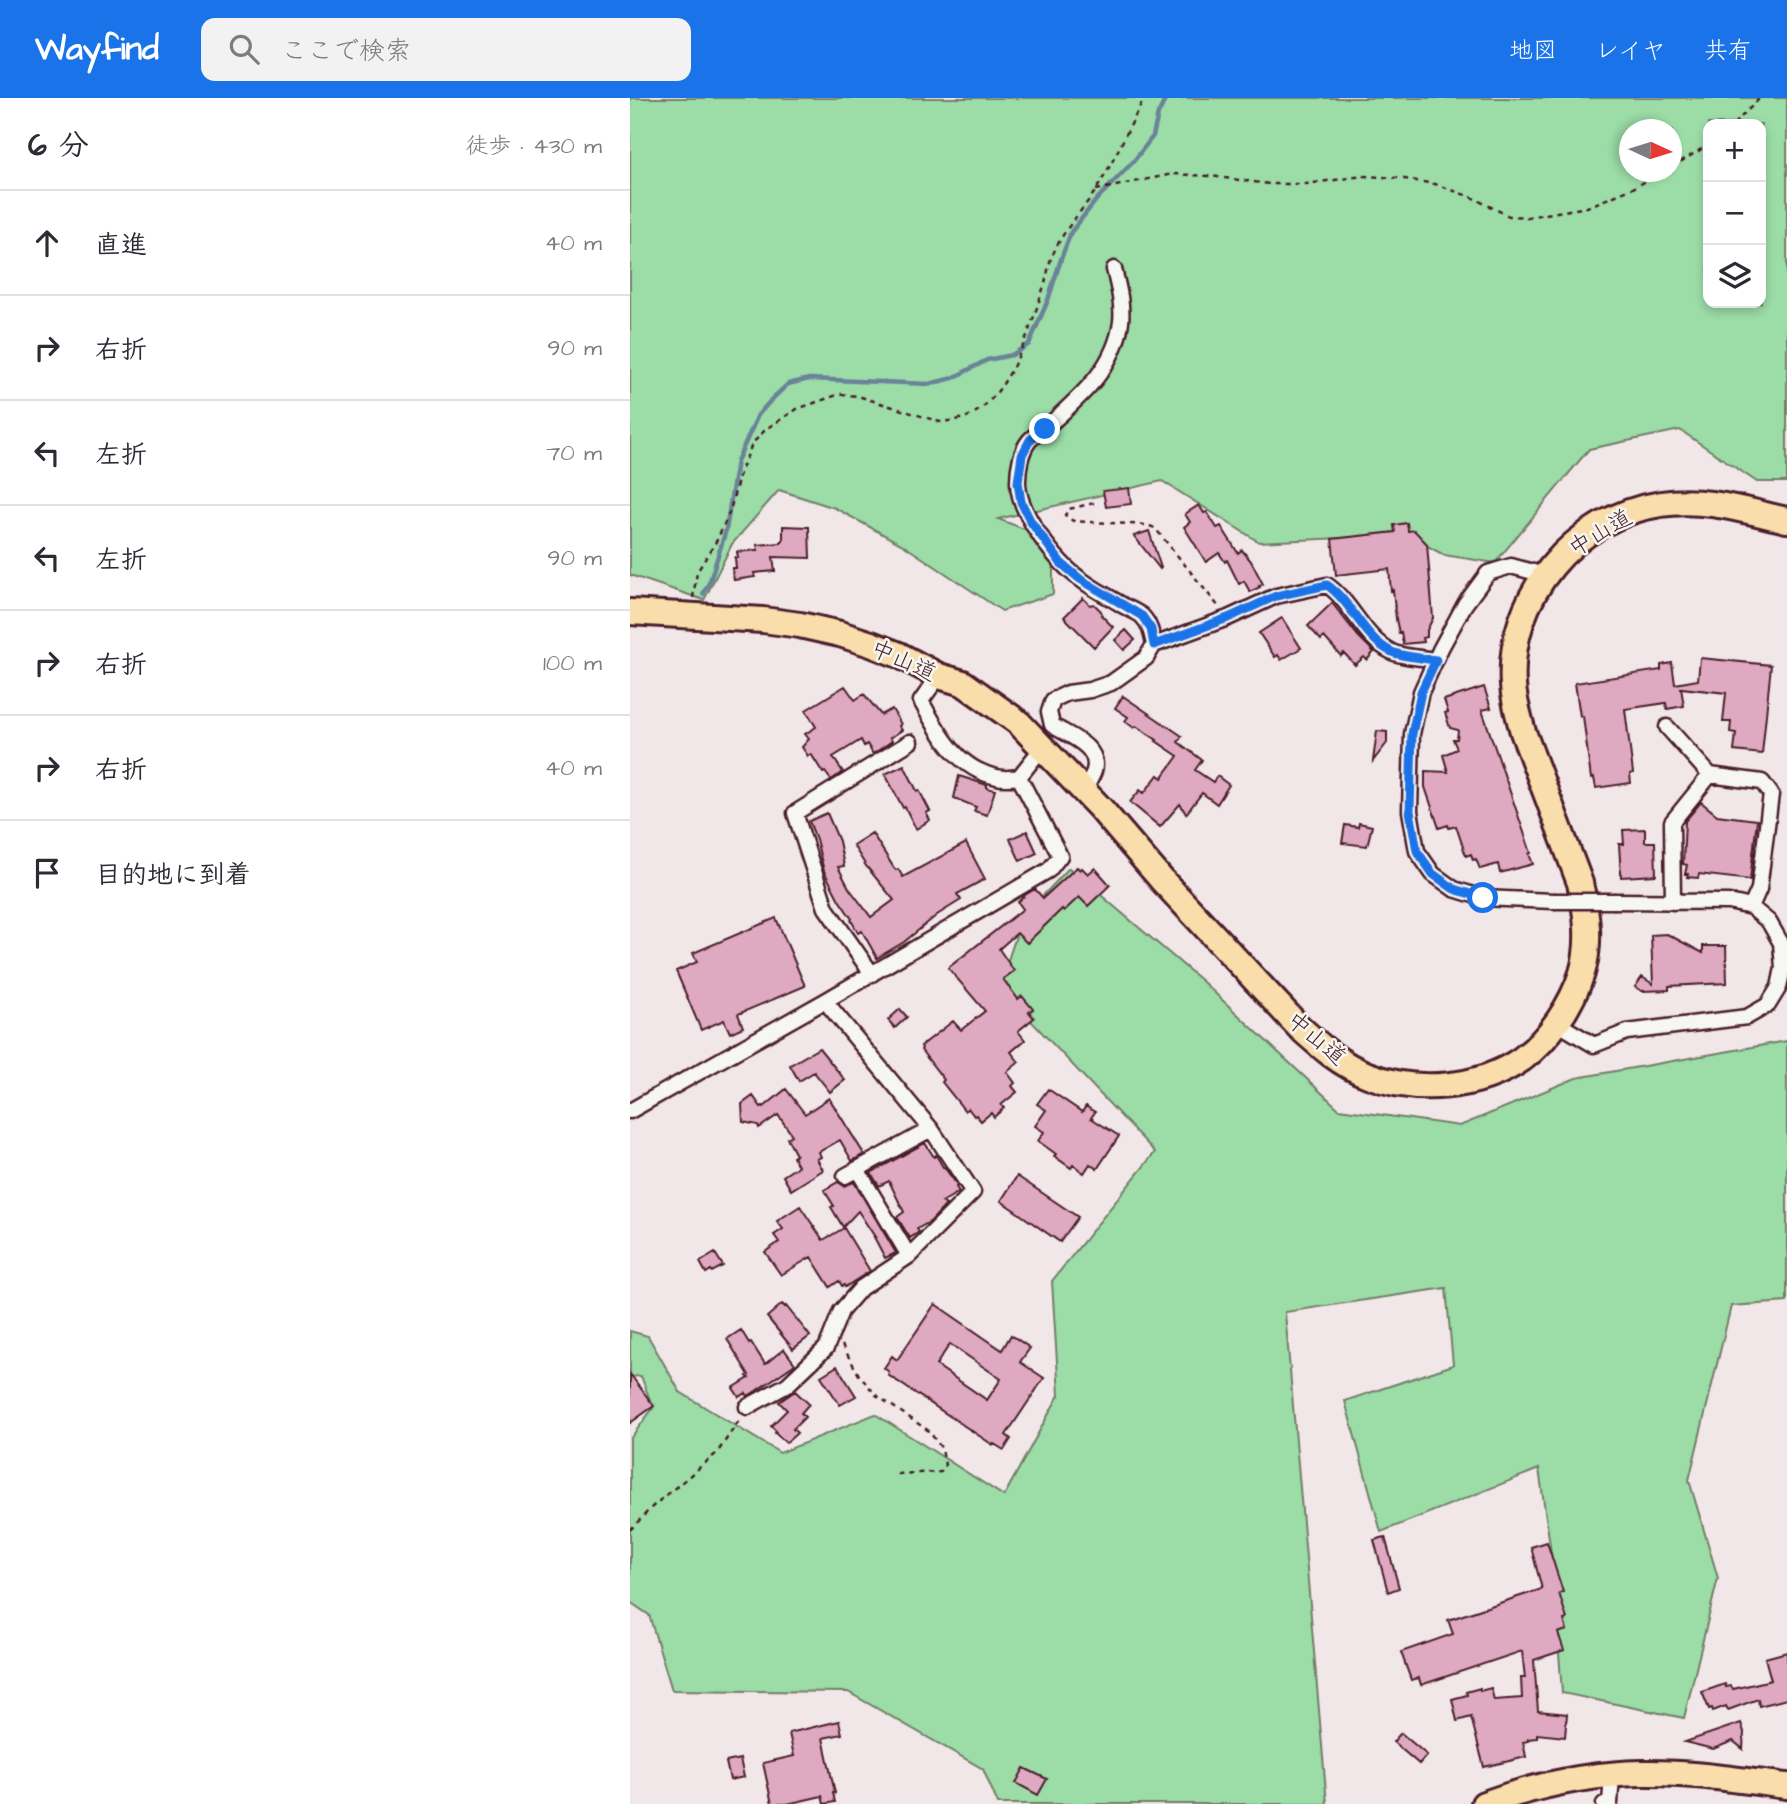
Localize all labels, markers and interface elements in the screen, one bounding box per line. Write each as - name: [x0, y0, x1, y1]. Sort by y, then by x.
- search box: [201, 18, 691, 81]
- text: Wayfind: [35, 26, 159, 72]
- icon: search: [225, 30, 263, 68]
- text: ここで検索: [281, 33, 411, 69]
- text: 地図: [1509, 34, 1557, 68]
- text: レイヤ: [1595, 34, 1666, 68]
- text: 共有: [1704, 34, 1752, 68]
- north arrow: [1619, 119, 1682, 182]
- map controls: [1703, 119, 1766, 308]
- button: +: [1703, 119, 1766, 182]
- text: 6 分: [28, 125, 89, 167]
- text: 徒歩 · 430 m: [465, 130, 602, 162]
- button: −: [1703, 182, 1766, 245]
- icon: ahead: [28, 224, 66, 262]
- text: 直進: [95, 227, 147, 263]
- text: 40 m: [545, 227, 602, 259]
- button: layers: [1703, 245, 1766, 308]
- icon: right: [28, 329, 66, 367]
- text: 右折: [95, 332, 147, 368]
- text: 90 m: [547, 332, 602, 364]
- route end: [1029, 413, 1060, 444]
- icon: left: [28, 434, 66, 472]
- text: 左折: [95, 437, 147, 473]
- text: 70 m: [546, 437, 602, 469]
- street label: 中山道: [1563, 501, 1638, 564]
- icon: left: [28, 539, 66, 577]
- text: 左折: [95, 542, 147, 578]
- text: 90 m: [547, 542, 602, 574]
- street label: 中山道: [866, 632, 942, 690]
- icon: right: [28, 644, 66, 682]
- text: 右折: [95, 647, 147, 683]
- text: 100 m: [543, 647, 602, 679]
- icon: right: [28, 749, 66, 787]
- text: 右折: [95, 752, 147, 788]
- text: 40 m: [545, 752, 602, 784]
- icon: arrive: [28, 854, 66, 892]
- text: 目的地に到着: [95, 857, 251, 893]
- route start: [1467, 882, 1498, 913]
- street label: 中山道: [1280, 1004, 1353, 1073]

